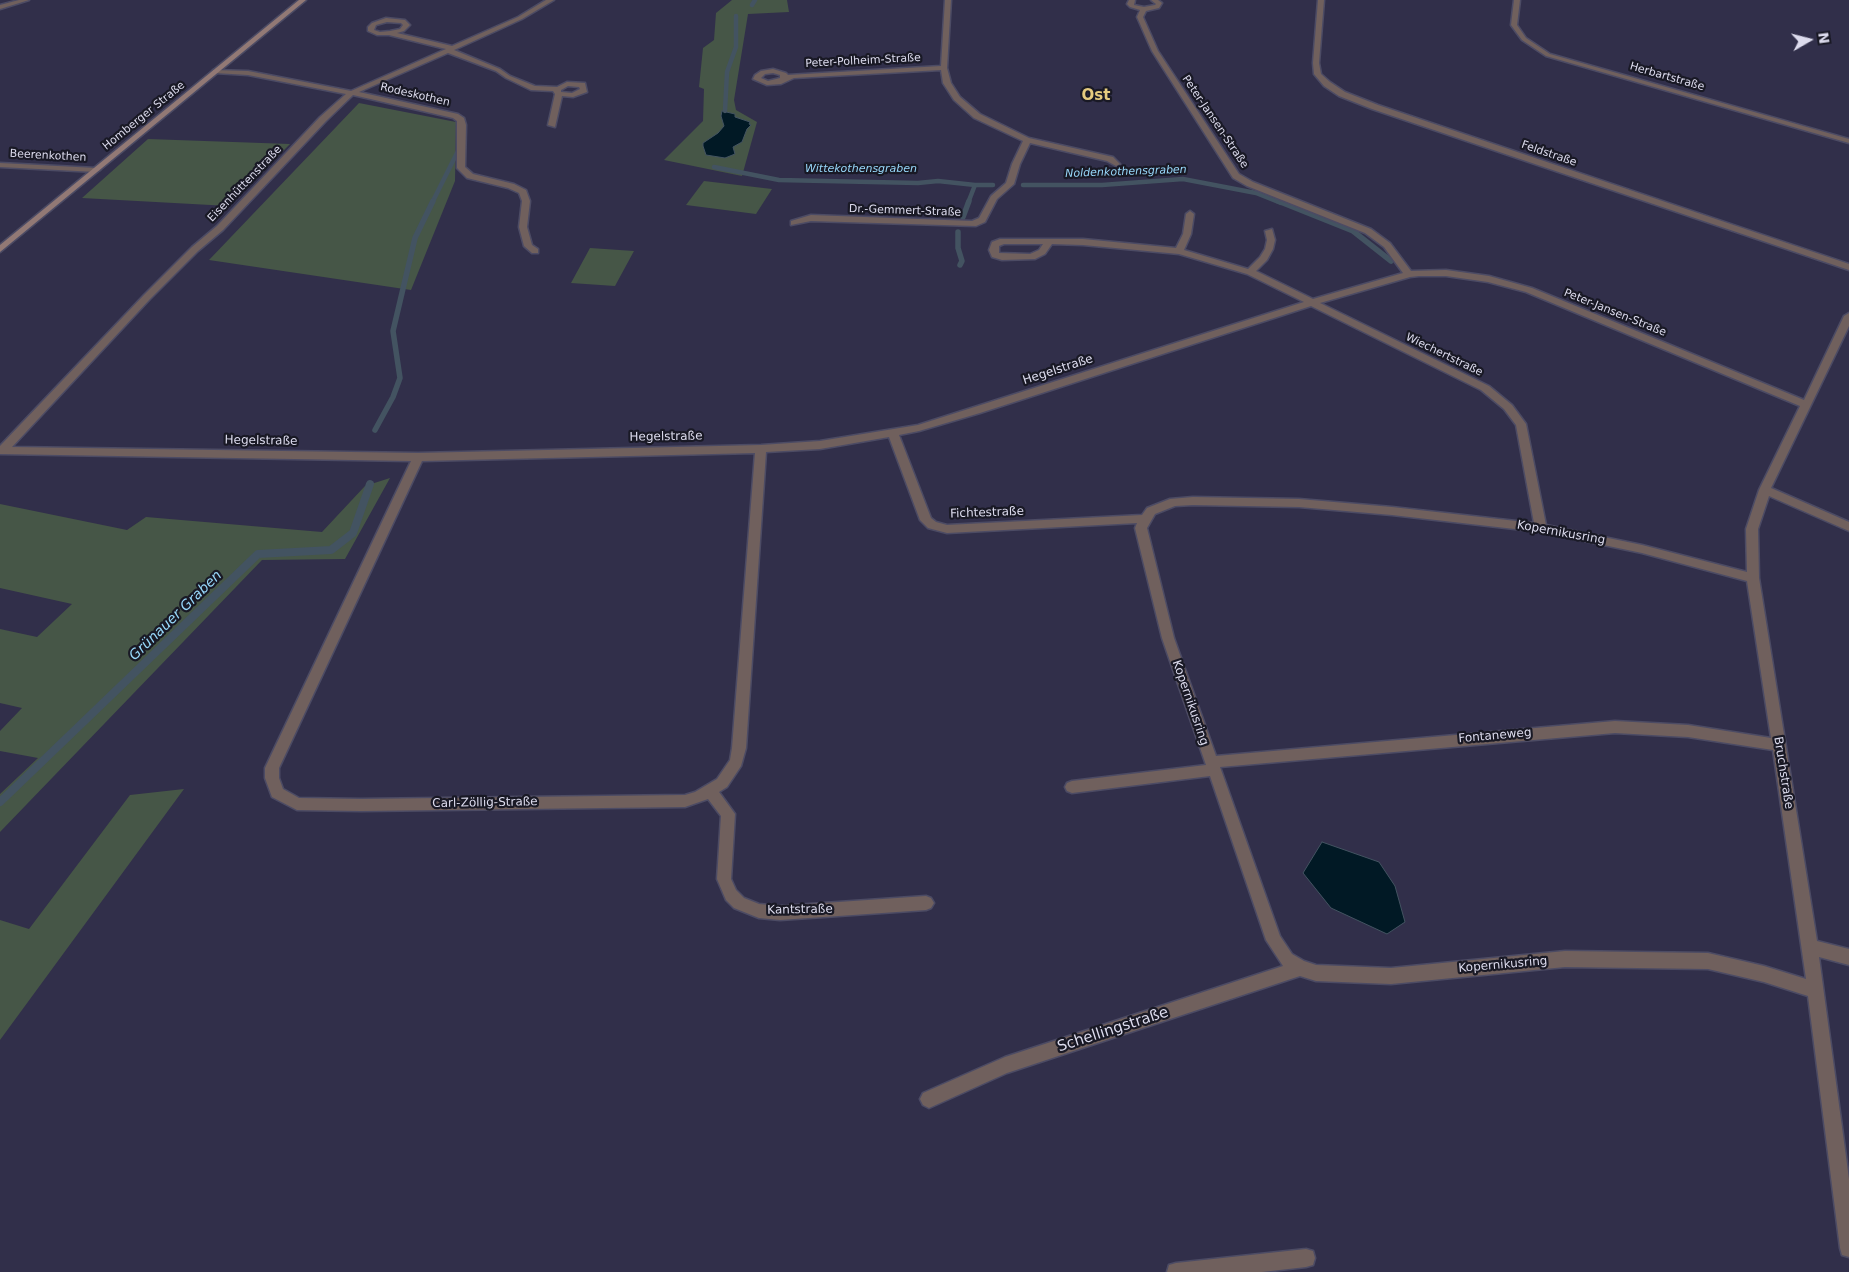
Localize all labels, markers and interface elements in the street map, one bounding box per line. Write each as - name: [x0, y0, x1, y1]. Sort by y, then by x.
- north arrow: [1784, 15, 1834, 65]
- text: N: [1815, 31, 1833, 45]
- street label: Peter-Polheim-Straße: [805, 51, 921, 71]
- street label: Herbartstraße: [1628, 60, 1706, 94]
- street label: Peter-Jansen-Straße: [1179, 73, 1251, 171]
- street label: Homberger Straße: [100, 79, 188, 153]
- street label: Rodeskothen: [379, 81, 451, 109]
- district label: Ost: [1082, 87, 1110, 105]
- street label: Feldstraße: [1520, 138, 1578, 170]
- street label: Eisenhüttenstraße: [205, 143, 285, 225]
- street label: Beerenkothen: [9, 147, 87, 165]
- water label: Wittekothensgraben: [805, 162, 917, 176]
- water label: Noldenkothensgraben: [1065, 163, 1187, 181]
- street label: Dr.-Gemmert-Straße: [849, 202, 961, 220]
- street label: Peter-Jansen-Straße: [1562, 286, 1668, 340]
- street label: Wiechertstraße: [1403, 331, 1485, 379]
- street label: Hegelstraße: [1021, 352, 1095, 388]
- street label: Hegelstraße: [629, 429, 703, 445]
- street label: Hegelstraße: [224, 433, 298, 449]
- street label: Fichtestraße: [950, 505, 1024, 521]
- street label: Kopernikusring: [1516, 518, 1606, 548]
- water label: Grünauer Graben: [126, 568, 226, 664]
- street label: Kopernikusring: [1169, 658, 1211, 748]
- street label: Fontaneweg: [1458, 726, 1532, 746]
- street label: Bruchstraße: [1770, 736, 1796, 810]
- street label: Carl-Zöllig-Straße: [432, 795, 538, 811]
- street label: Kantstraße: [767, 902, 833, 918]
- street label: Kopernikusring: [1458, 954, 1548, 976]
- street label: Schellingstraße: [1055, 1004, 1171, 1056]

